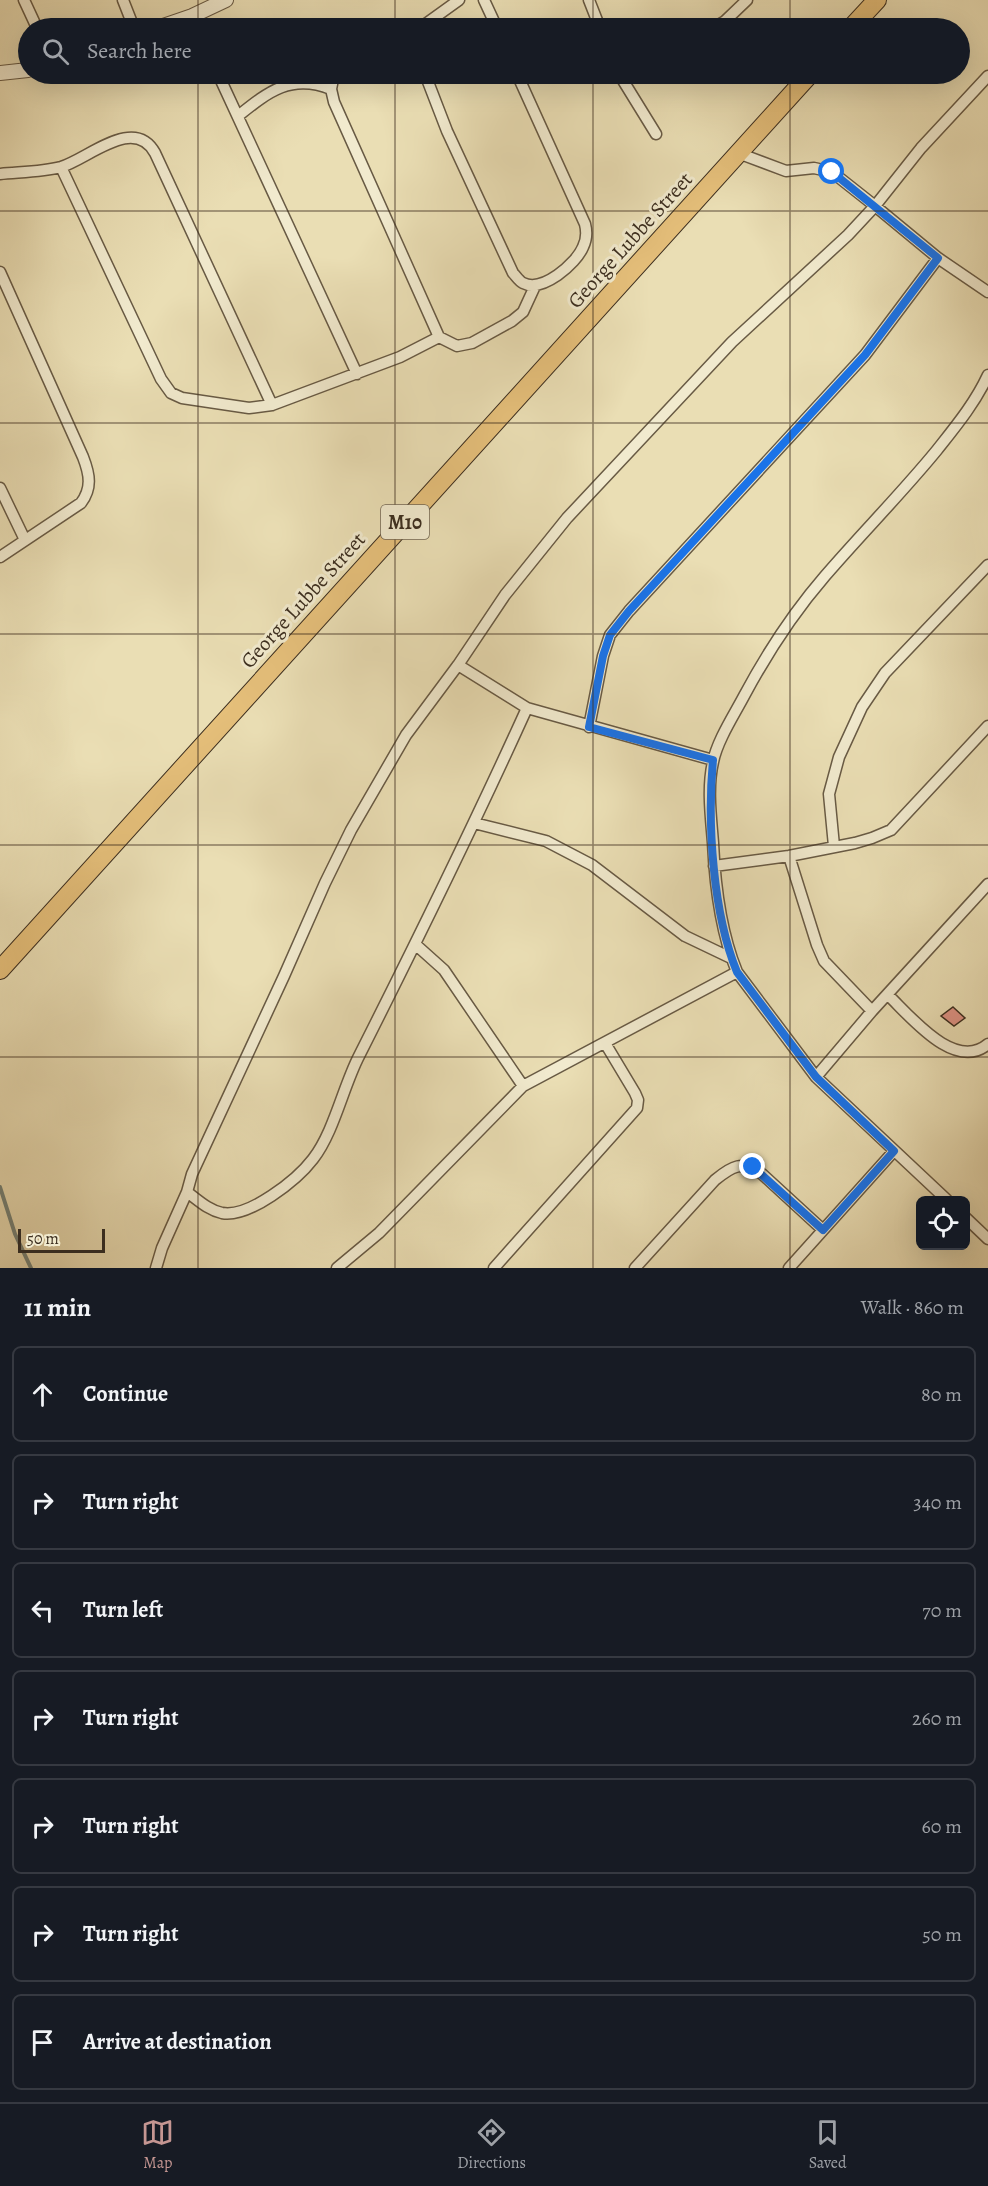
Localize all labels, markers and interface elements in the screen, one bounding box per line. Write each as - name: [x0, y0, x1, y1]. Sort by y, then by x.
- search box: [18, 18, 970, 84]
- icon: search: [39, 35, 72, 68]
- text: Search here: [87, 36, 192, 66]
- route start: [818, 158, 844, 184]
- street label: George Lubbe Street: [561, 166, 699, 314]
- road number: M10: [381, 505, 429, 539]
- street label: George Lubbe Street: [234, 526, 372, 674]
- route end: [739, 1153, 765, 1179]
- map controls: [916, 1196, 970, 1250]
- button: locate: [916, 1196, 970, 1250]
- scale bar: [18, 1226, 105, 1254]
- text: 50 m: [27, 1228, 59, 1250]
- text: 11 min: [24, 1290, 91, 1325]
- text: Walk · 860 m: [861, 1294, 964, 1321]
- icon: ahead: [26, 1378, 59, 1411]
- text: Continue: [83, 1379, 168, 1409]
- text: 80 m: [921, 1381, 962, 1408]
- icon: right: [26, 1486, 59, 1519]
- text: Turn right: [83, 1487, 179, 1517]
- text: 340 m: [913, 1489, 962, 1516]
- icon: left: [26, 1594, 59, 1627]
- text: Turn left: [83, 1595, 163, 1625]
- text: 70 m: [922, 1597, 962, 1624]
- icon: right: [26, 1702, 59, 1735]
- text: Turn right: [83, 1703, 179, 1733]
- text: 260 m: [912, 1705, 962, 1732]
- icon: right: [26, 1810, 59, 1843]
- text: Turn right: [83, 1811, 179, 1841]
- text: 60 m: [922, 1813, 962, 1840]
- icon: right: [26, 1918, 59, 1951]
- text: Turn right: [83, 1919, 179, 1949]
- text: 50 m: [922, 1921, 962, 1948]
- icon: arrive: [26, 2026, 59, 2059]
- text: Arrive at destination: [83, 2027, 272, 2057]
- tab: Map: [141, 2116, 174, 2174]
- tab: Directions: [457, 2116, 526, 2174]
- tab: Saved: [809, 2116, 847, 2174]

